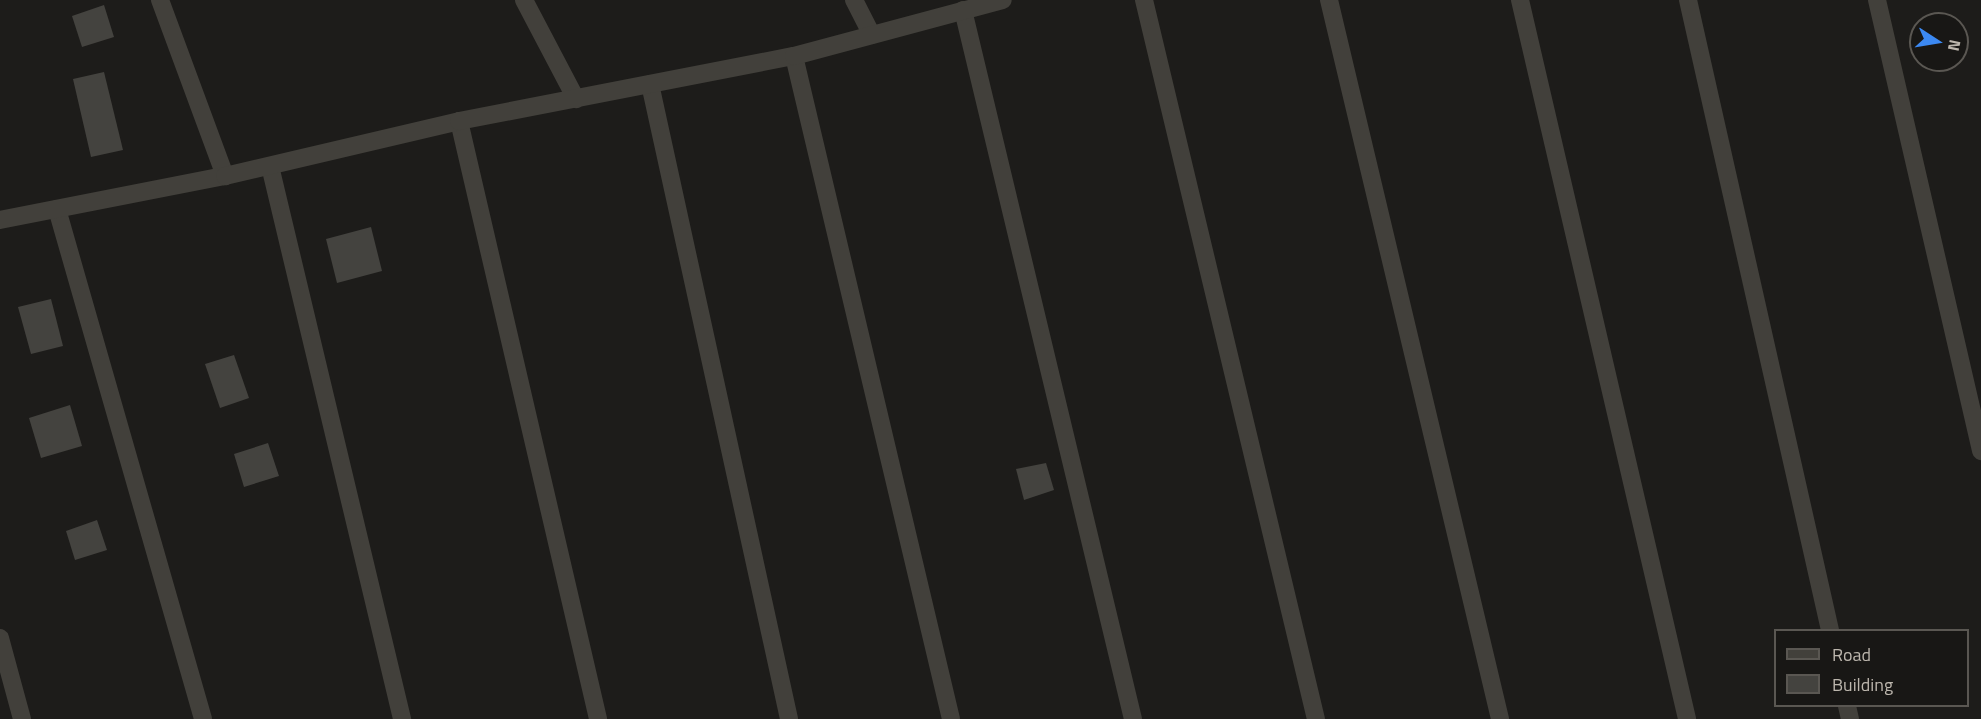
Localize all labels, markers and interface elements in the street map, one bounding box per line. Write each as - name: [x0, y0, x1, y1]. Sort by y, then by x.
- north arrow: [1909, 12, 1969, 72]
- text: N: [1942, 37, 1968, 53]
- legend: [1774, 629, 1969, 707]
- text: Road: [1832, 641, 1871, 668]
- text: Building: [1832, 671, 1893, 698]

